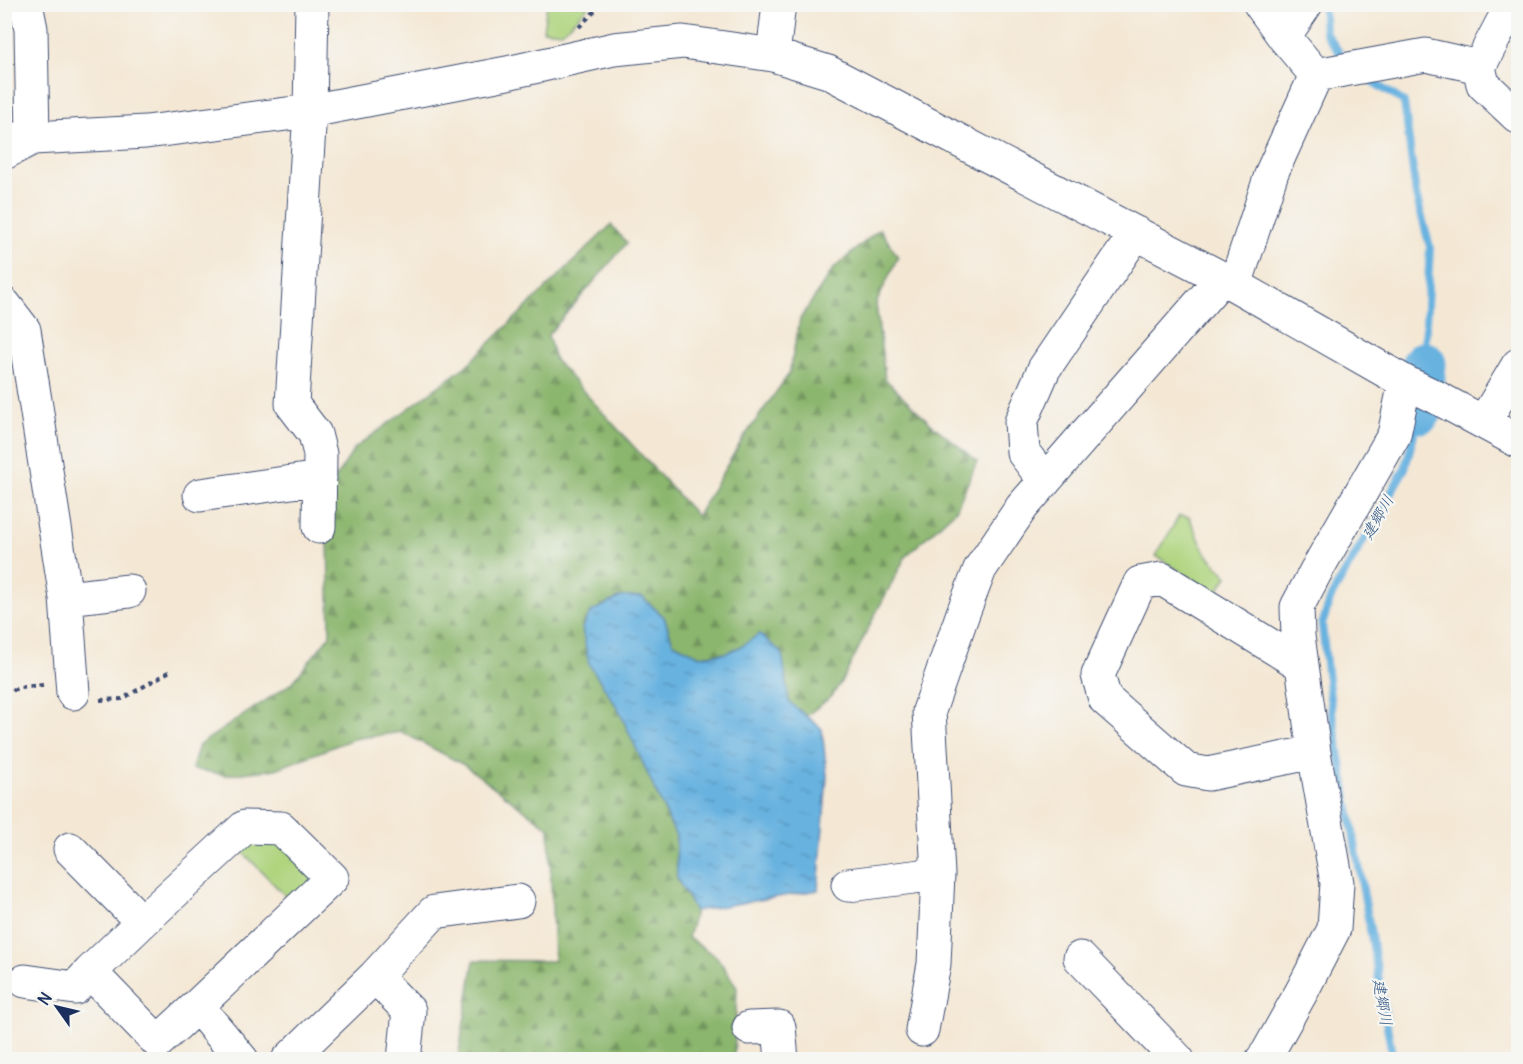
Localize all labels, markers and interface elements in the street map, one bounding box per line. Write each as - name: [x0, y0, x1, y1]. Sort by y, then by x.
- water label: 建郷川: [1356, 491, 1398, 543]
- north arrow: [27, 977, 87, 1037]
- water label: 建郷川: [1369, 977, 1397, 1027]
- text: N: [33, 988, 56, 1009]

